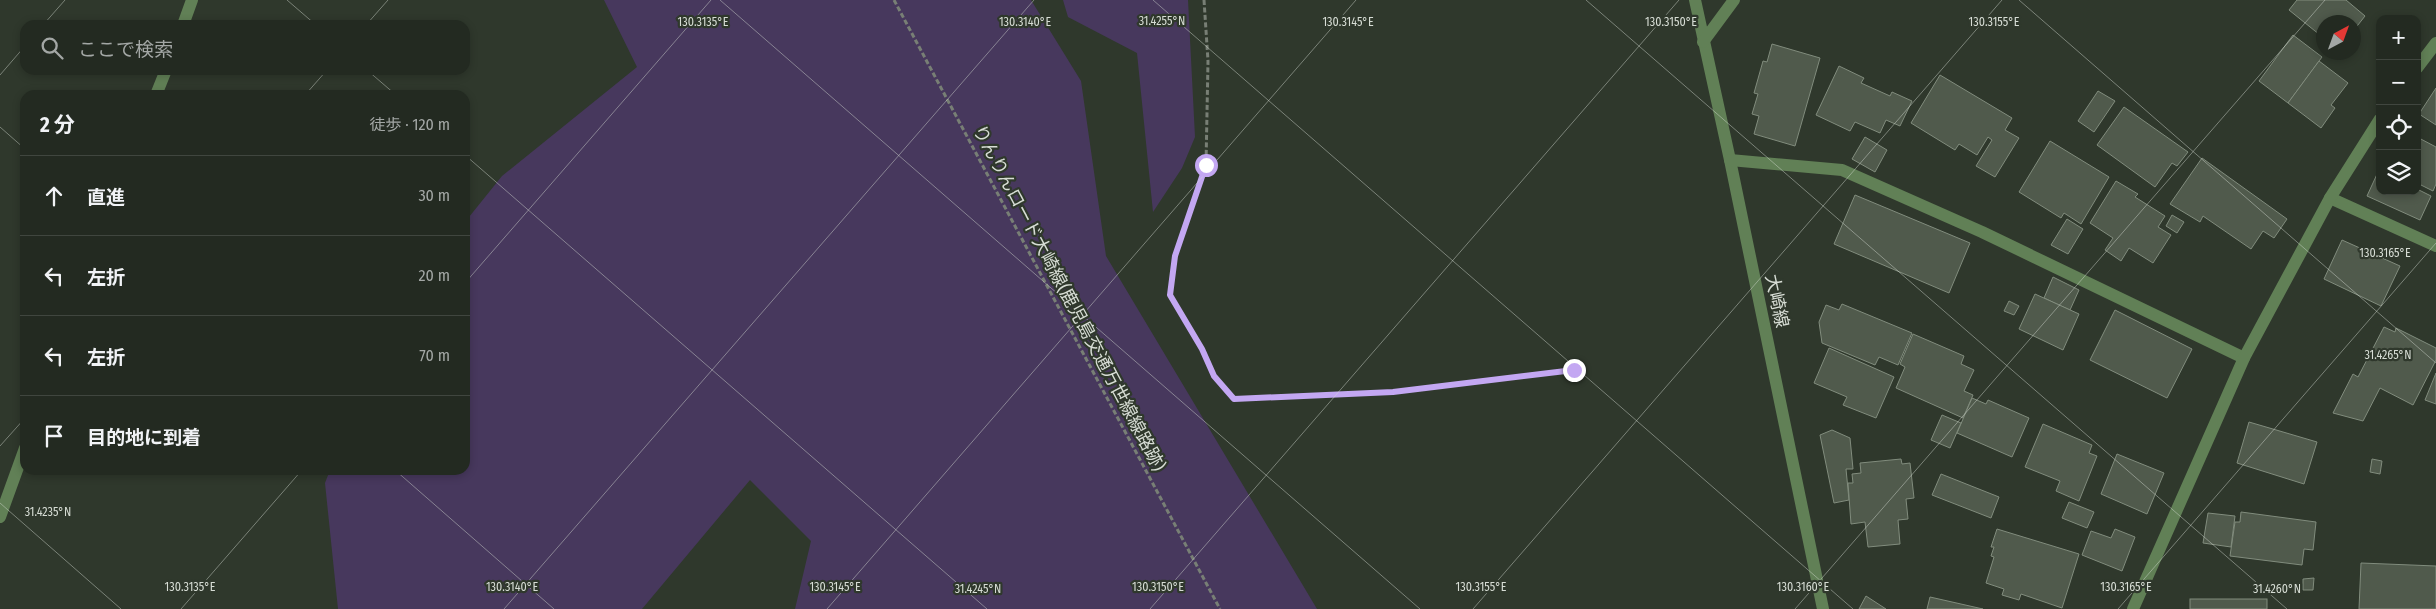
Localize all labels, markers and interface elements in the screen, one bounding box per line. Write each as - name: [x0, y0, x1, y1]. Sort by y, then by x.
- text: 31.4255°N: [1139, 14, 1185, 28]
- text: 130.3135°E: [678, 15, 729, 29]
- text: 130.3140°E: [999, 15, 1051, 29]
- text: 130.3145°E: [1322, 15, 1374, 29]
- text: 130.3150°E: [1645, 15, 1697, 29]
- text: 130.3155°E: [1969, 15, 2020, 29]
- north arrow: [2316, 15, 2361, 60]
- map controls: [2376, 15, 2421, 195]
- button: +: [2376, 15, 2421, 60]
- search box: [20, 20, 470, 75]
- icon: search: [38, 34, 66, 62]
- text: ここで検索: [78, 38, 173, 61]
- button: −: [2376, 60, 2421, 105]
- button: locate: [2376, 105, 2421, 150]
- text: 2 分: [40, 112, 75, 138]
- text: 徒歩 · 120 m: [369, 115, 450, 134]
- street label: りんりんロード大崎線(鹿児島交通万世線線路跡): [968, 121, 1170, 475]
- button: layers: [2376, 150, 2421, 195]
- route start: [1195, 154, 1218, 177]
- icon: ahead: [40, 182, 68, 210]
- text: 直進: [87, 186, 125, 209]
- text: 30 m: [418, 186, 450, 205]
- text: 130.3165°E: [2359, 246, 2411, 260]
- icon: left: [40, 262, 68, 290]
- text: 左折: [87, 266, 125, 289]
- text: 20 m: [419, 266, 450, 285]
- street label: 大崎線: [1761, 272, 1793, 330]
- icon: left: [40, 342, 68, 370]
- text: 左折: [87, 346, 125, 369]
- text: 70 m: [419, 346, 450, 365]
- text: 31.4265°N: [2364, 348, 2412, 362]
- route end: [1563, 359, 1586, 382]
- icon: arrive: [40, 422, 68, 450]
- text: 目的地に到着: [87, 426, 201, 449]
- text: 31.4235°N: [25, 505, 71, 519]
- text: 130.3135°E: [165, 580, 216, 594]
- text: 130.3140°E: [486, 580, 538, 594]
- text: 130.3145°E: [809, 580, 861, 594]
- text: 130.3150°E: [1132, 580, 1184, 594]
- text: 130.3155°E: [1456, 580, 1507, 594]
- text: 130.3160°E: [1777, 580, 1829, 594]
- text: 130.3165°E: [2100, 580, 2152, 594]
- text: 31.4245°N: [955, 582, 1001, 596]
- text: 31.4260°N: [2253, 582, 2301, 596]

